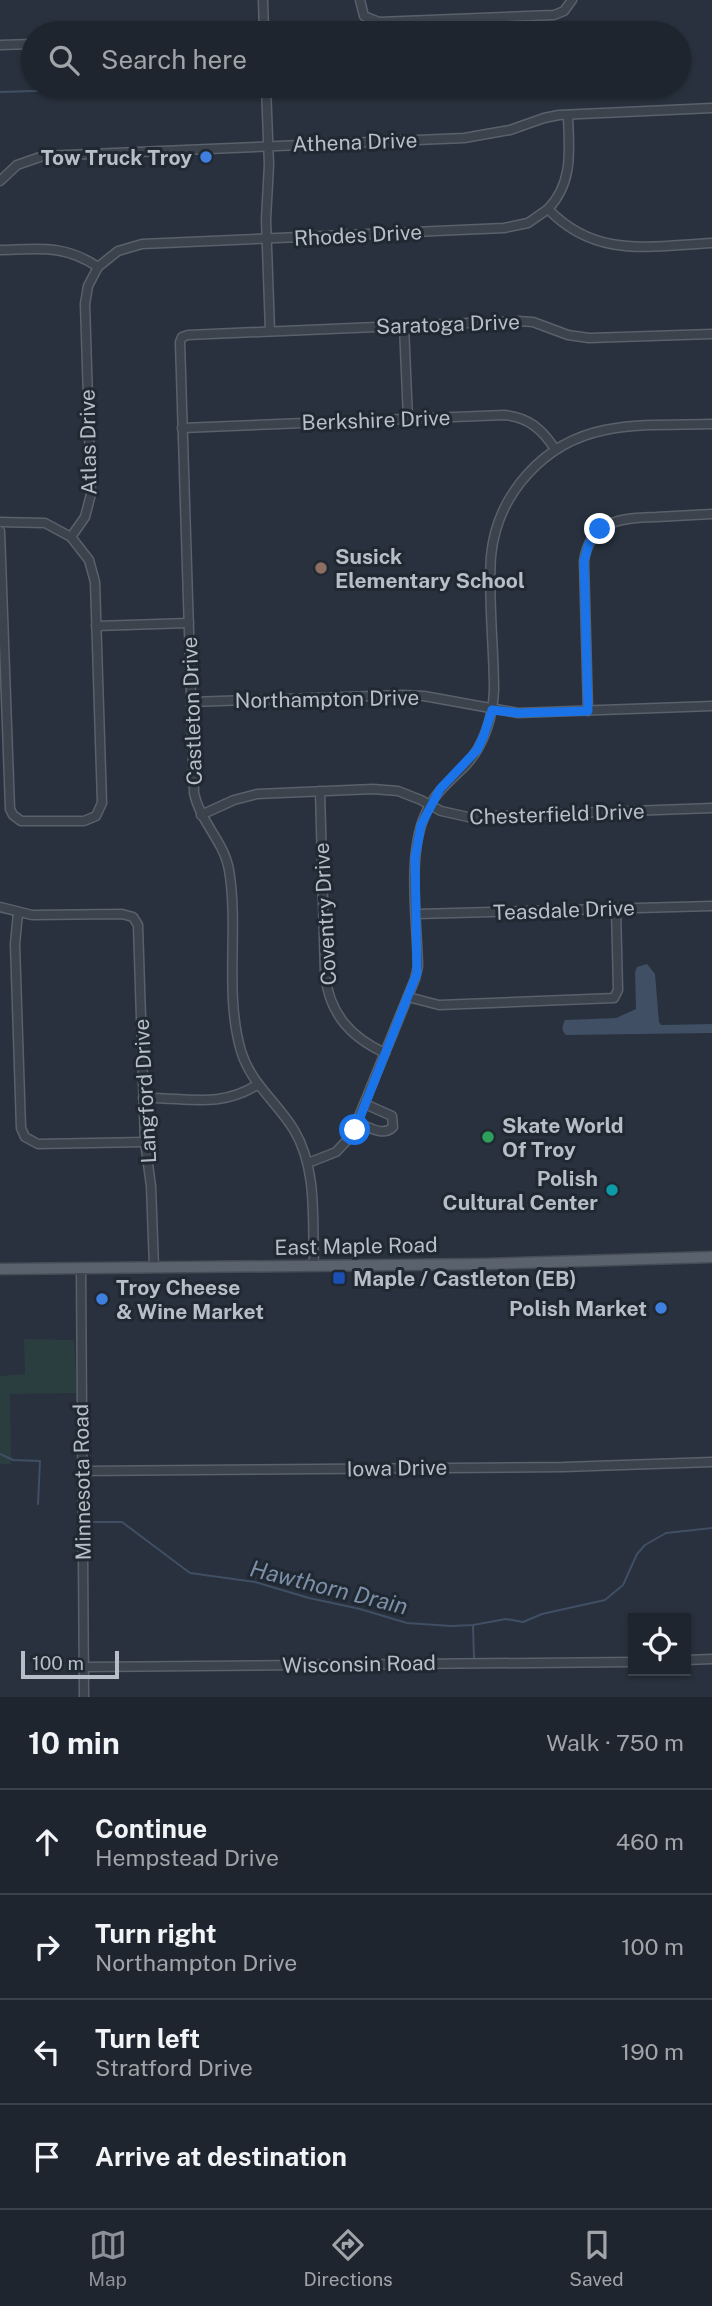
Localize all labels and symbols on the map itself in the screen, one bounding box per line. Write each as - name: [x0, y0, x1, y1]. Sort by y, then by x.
- street label: Athena Drive: [292, 127, 418, 157]
- place label: Tow Truck Troy: [41, 145, 192, 170]
- marker: Tow Truck Troy: [198, 149, 214, 165]
- street label: Rhodes Drive: [293, 219, 423, 251]
- street label: Saratoga Drive: [376, 309, 520, 339]
- street label: Atlas Drive: [75, 389, 101, 495]
- street label: Berkshire Drive: [301, 405, 451, 435]
- route end: [584, 513, 615, 544]
- place label: Susick Elementary School: [335, 544, 525, 593]
- marker: Susick Elementary School: [313, 560, 329, 576]
- street label: Castleton Drive: [177, 636, 207, 786]
- street label: Northampton Drive: [234, 685, 420, 713]
- street label: Chesterfield Drive: [469, 798, 645, 830]
- street label: Coventry Drive: [309, 842, 341, 986]
- street label: Teasdale Drive: [493, 895, 635, 925]
- street label: Langford Drive: [129, 1018, 161, 1164]
- place label: Skate World Of Troy: [502, 1113, 624, 1162]
- route start: [339, 1114, 370, 1145]
- marker: Skate World Of Troy: [480, 1129, 496, 1145]
- place label: Polish Cultural Center: [443, 1166, 598, 1215]
- marker: Polish Cultural Center: [604, 1182, 620, 1198]
- street label: East Maple Road: [274, 1232, 438, 1260]
- place label: Maple / Castleton (EB): [353, 1266, 576, 1291]
- marker: Maple / Castleton (EB): [331, 1270, 347, 1286]
- place label: Troy Cheese & Wine Market: [116, 1275, 264, 1324]
- marker: Troy Cheese & Wine Market: [94, 1291, 110, 1307]
- place label: Polish Market: [509, 1296, 647, 1321]
- marker: Polish Market: [653, 1300, 669, 1316]
- street label: Minnesota Road: [68, 1404, 96, 1560]
- street label: Iowa Drive: [346, 1455, 448, 1481]
- water label: Hawthorn Drain: [247, 1554, 411, 1620]
- scale bar: [21, 1648, 119, 1680]
- street label: Wisconsin Road: [282, 1650, 436, 1678]

